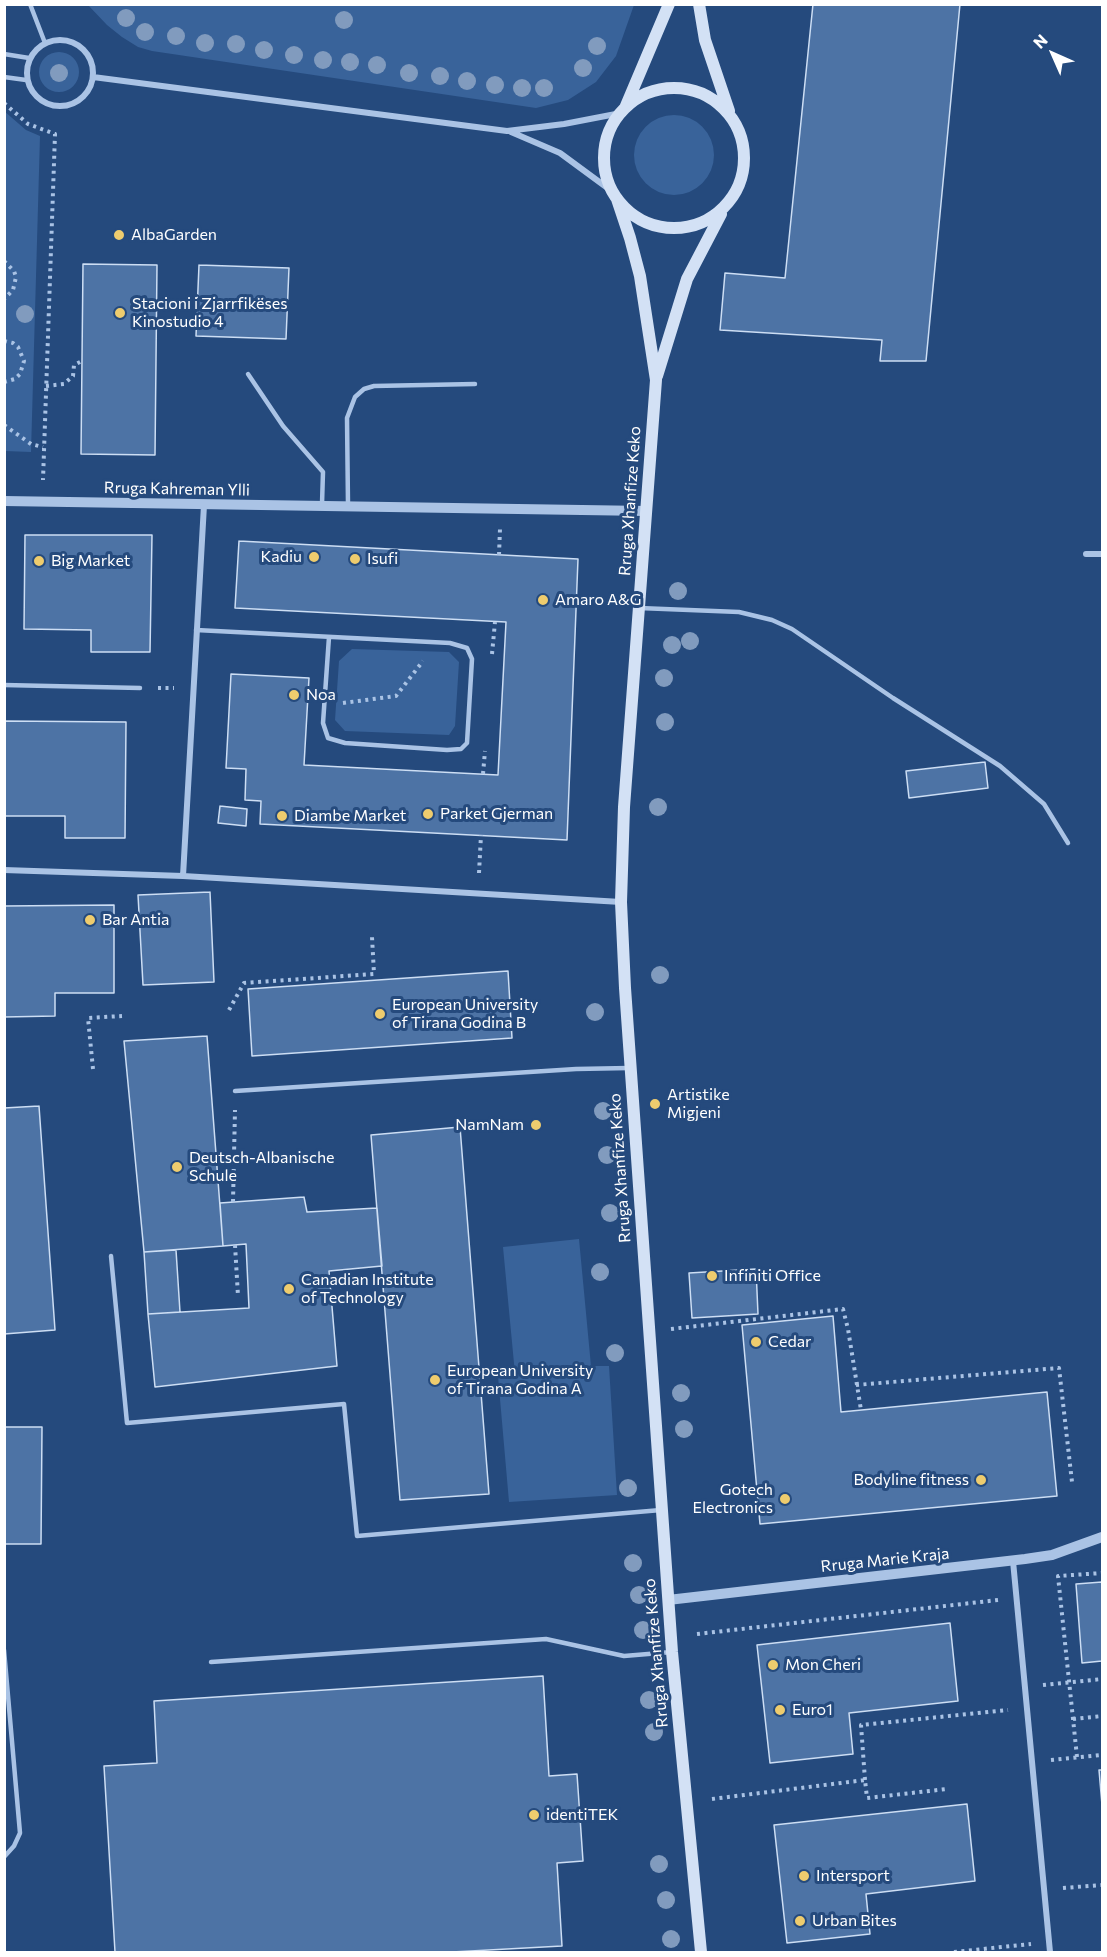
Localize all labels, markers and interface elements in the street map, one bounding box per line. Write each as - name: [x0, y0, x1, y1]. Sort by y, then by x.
- north arrow: [1023, 24, 1083, 84]
- text: N: [1029, 30, 1051, 52]
- place label: AlbaGarden: [131, 225, 217, 245]
- marker: AlbaGarden: [112, 228, 126, 242]
- place label: Stacioni i Zjarrfikëses Kinostudio 4: [132, 294, 287, 332]
- marker: Stacioni i Zjarrfikëses Kinostudio 4: [113, 306, 127, 320]
- street label: Rruga Xhanfize Keko: [615, 426, 645, 576]
- street label: Rruga Kahreman Ylli: [104, 478, 250, 500]
- place label: Kadiu: [261, 547, 302, 567]
- place label: Isufi: [367, 549, 398, 569]
- marker: Kadiu: [307, 550, 321, 564]
- place label: Big Market: [51, 551, 130, 571]
- marker: Isufi: [348, 552, 362, 566]
- marker: Big Market: [32, 554, 46, 568]
- place label: Amaro A&G: [555, 590, 642, 610]
- marker: Amaro A&G: [536, 593, 550, 607]
- place label: Noa: [306, 685, 336, 705]
- marker: Noa: [287, 688, 301, 702]
- place label: Parket Gjerman: [440, 804, 553, 824]
- place label: Diambe Market: [294, 806, 406, 826]
- marker: Parket Gjerman: [421, 807, 435, 821]
- marker: Diambe Market: [275, 809, 289, 823]
- place label: Bar Antia: [102, 910, 169, 930]
- marker: Bar Antia: [83, 913, 97, 927]
- place label: European University of Tirana Godina B: [392, 995, 538, 1033]
- marker: European University of Tirana Godina B: [373, 1007, 387, 1021]
- place label: Artistike Migjeni: [667, 1085, 730, 1123]
- street label: Rruga Xhanfize Keko: [605, 1093, 635, 1243]
- marker: Artistike Migjeni: [648, 1097, 662, 1111]
- place label: NamNam: [455, 1115, 524, 1135]
- marker: NamNam: [529, 1118, 543, 1132]
- place label: Deutsch-Albanische Schule: [189, 1148, 335, 1186]
- marker: Deutsch-Albanische Schule: [170, 1160, 184, 1174]
- place label: Infiniti Office: [724, 1266, 821, 1286]
- marker: Infiniti Office: [705, 1269, 719, 1283]
- place label: Canadian Institute of Technology: [301, 1270, 434, 1308]
- marker: Canadian Institute of Technology: [282, 1282, 296, 1296]
- place label: Cedar: [768, 1332, 811, 1352]
- marker: Cedar: [749, 1335, 763, 1349]
- place label: European University of Tirana Godina A: [447, 1361, 593, 1399]
- marker: European University of Tirana Godina A: [428, 1373, 442, 1387]
- place label: Bodyline fitness: [854, 1470, 969, 1490]
- marker: Bodyline fitness: [974, 1473, 988, 1487]
- place label: Gotech Electronics: [692, 1480, 773, 1518]
- marker: Gotech Electronics: [778, 1492, 792, 1506]
- street label: Rruga Marie Kraja: [820, 1544, 950, 1576]
- street label: Rruga Xhanfize Keko: [640, 1577, 672, 1729]
- place label: Mon Cheri: [785, 1655, 861, 1675]
- marker: Mon Cheri: [766, 1658, 780, 1672]
- place label: Euro1: [792, 1700, 833, 1720]
- marker: Euro1: [773, 1703, 787, 1717]
- place label: identiTEK: [546, 1805, 618, 1825]
- marker: identiTEK: [527, 1808, 541, 1822]
- place label: Intersport: [816, 1866, 890, 1886]
- marker: Intersport: [797, 1869, 811, 1883]
- place label: Urban Bites: [812, 1911, 897, 1931]
- marker: Urban Bites: [793, 1914, 807, 1928]

